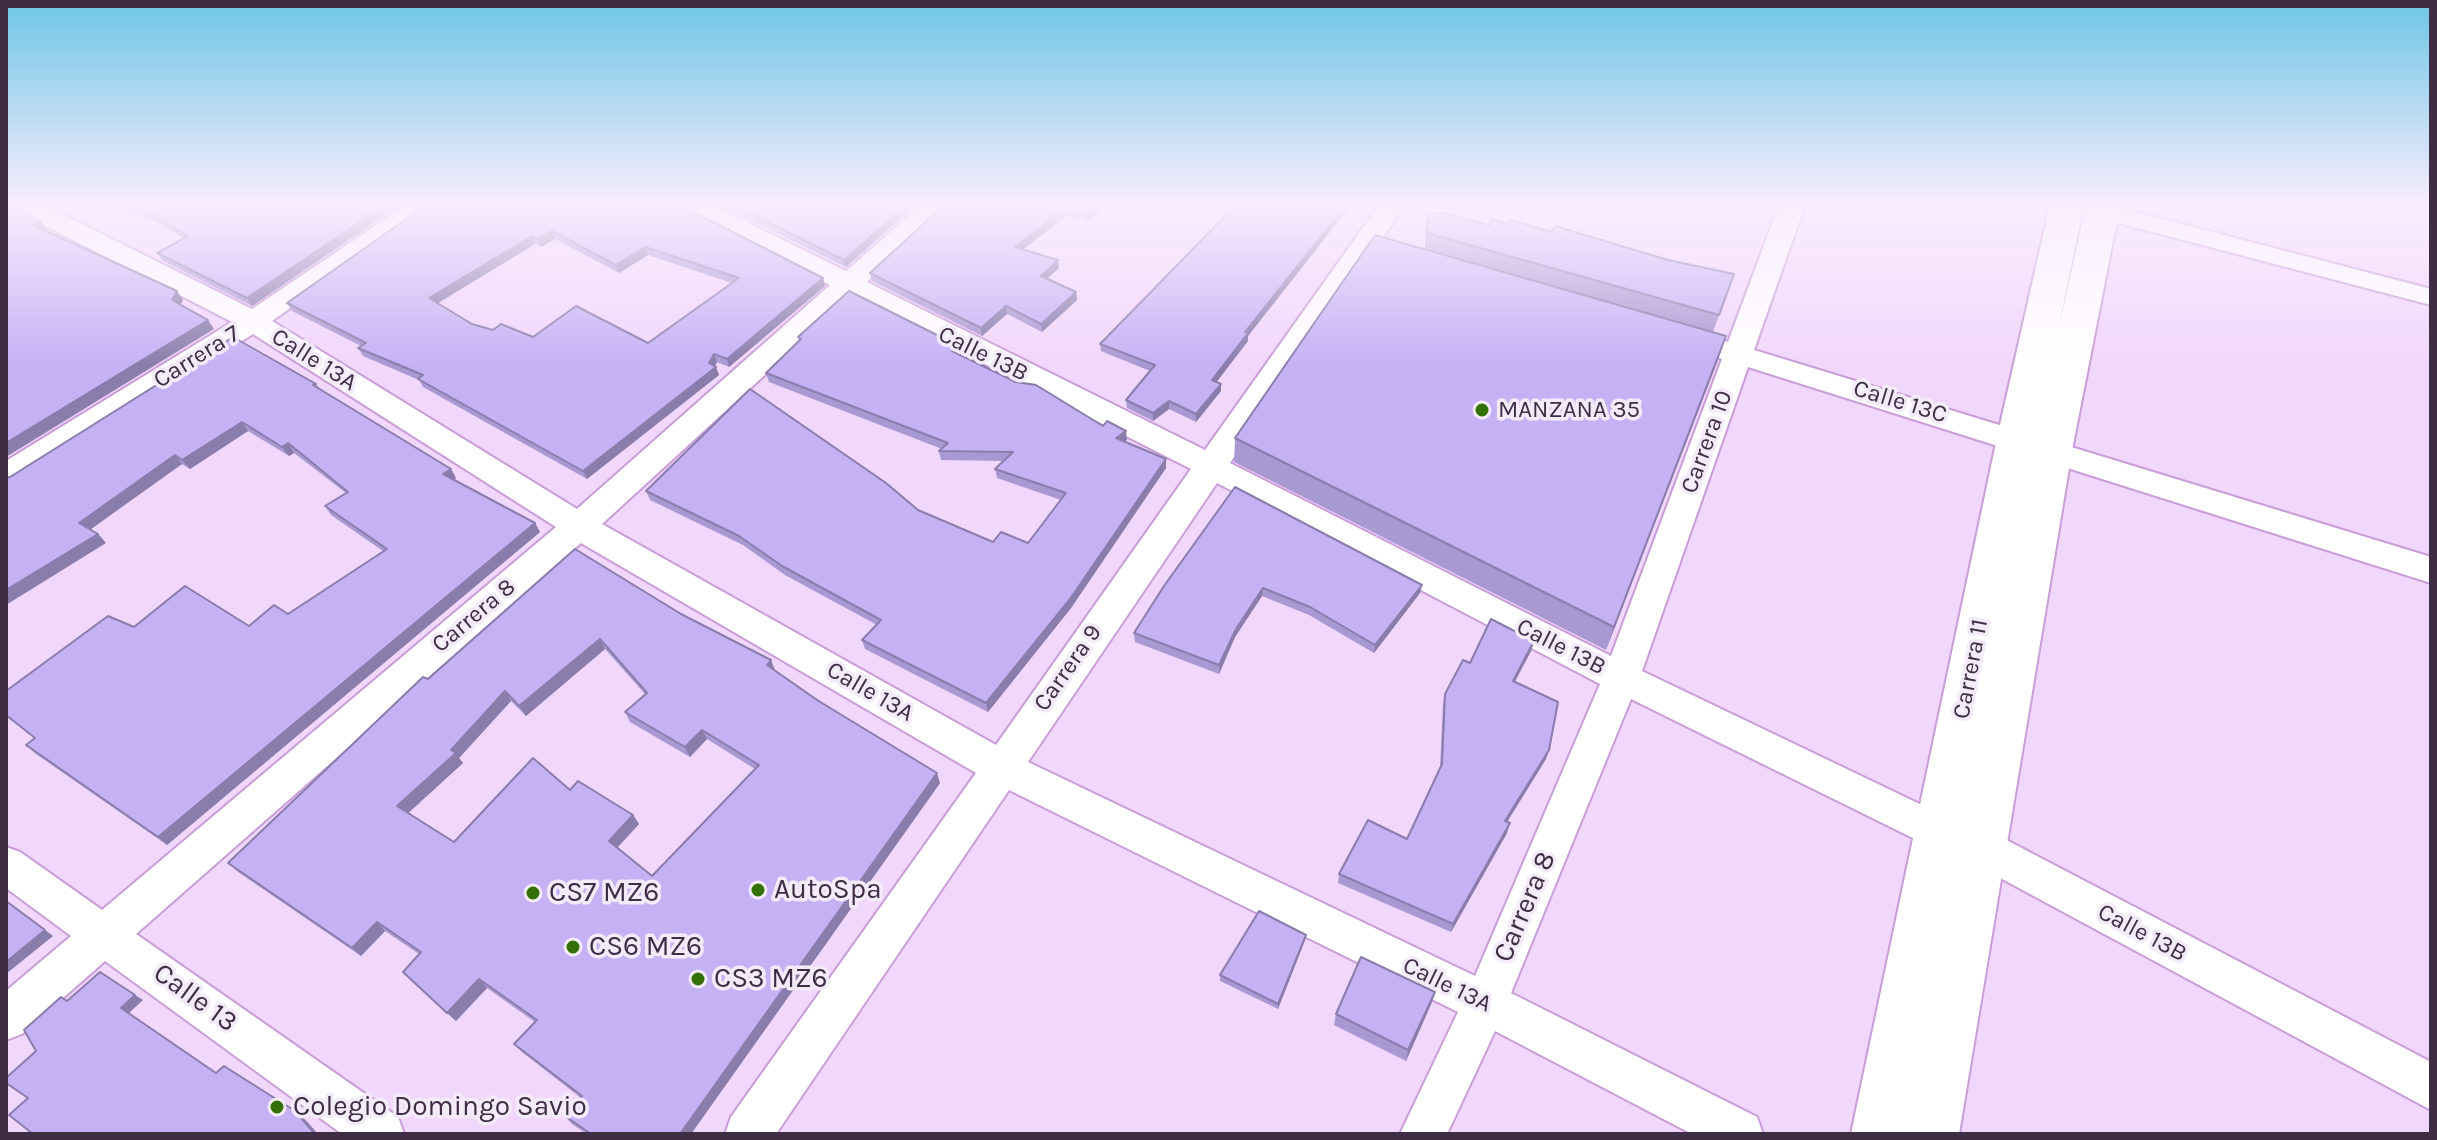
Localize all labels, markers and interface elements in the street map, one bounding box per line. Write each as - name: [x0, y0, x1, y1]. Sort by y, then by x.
- street label: Carrera 7: [148, 319, 246, 395]
- street label: Calle 13B: [933, 320, 1033, 388]
- street label: Calle 13A: [266, 323, 362, 397]
- street label: Calle 13C: [1850, 374, 1950, 430]
- street label: Carrera 10: [1675, 387, 1739, 497]
- place label: MANZANA 35: [1498, 396, 1640, 424]
- marker: MANZANA 35: [1473, 401, 1491, 419]
- street label: Carrera 8: [426, 573, 522, 659]
- street label: Calle 13B: [1512, 612, 1610, 682]
- street label: Carrera 11: [1947, 617, 1995, 721]
- street label: Carrera 9: [1028, 619, 1108, 717]
- street label: Calle 13A: [822, 656, 918, 728]
- street label: Carrera 8: [1487, 847, 1563, 967]
- place label: AutoSpa: [774, 873, 882, 907]
- place label: CS7 MZ6: [549, 876, 659, 910]
- marker: AutoSpa: [749, 881, 767, 899]
- marker: CS7 MZ6: [524, 884, 542, 902]
- street label: Calle 13B: [2093, 898, 2191, 968]
- place label: CS6 MZ6: [589, 930, 702, 964]
- marker: CS6 MZ6: [564, 938, 582, 956]
- street label: Calle 13A: [1398, 951, 1496, 1019]
- street label: Calle 13: [147, 956, 243, 1040]
- place label: CS3 MZ6: [714, 962, 828, 996]
- marker: CS3 MZ6: [689, 970, 707, 988]
- place label: Colegio Domingo Savio: [293, 1090, 587, 1124]
- marker: Colegio Domingo Savio: [268, 1098, 286, 1116]

